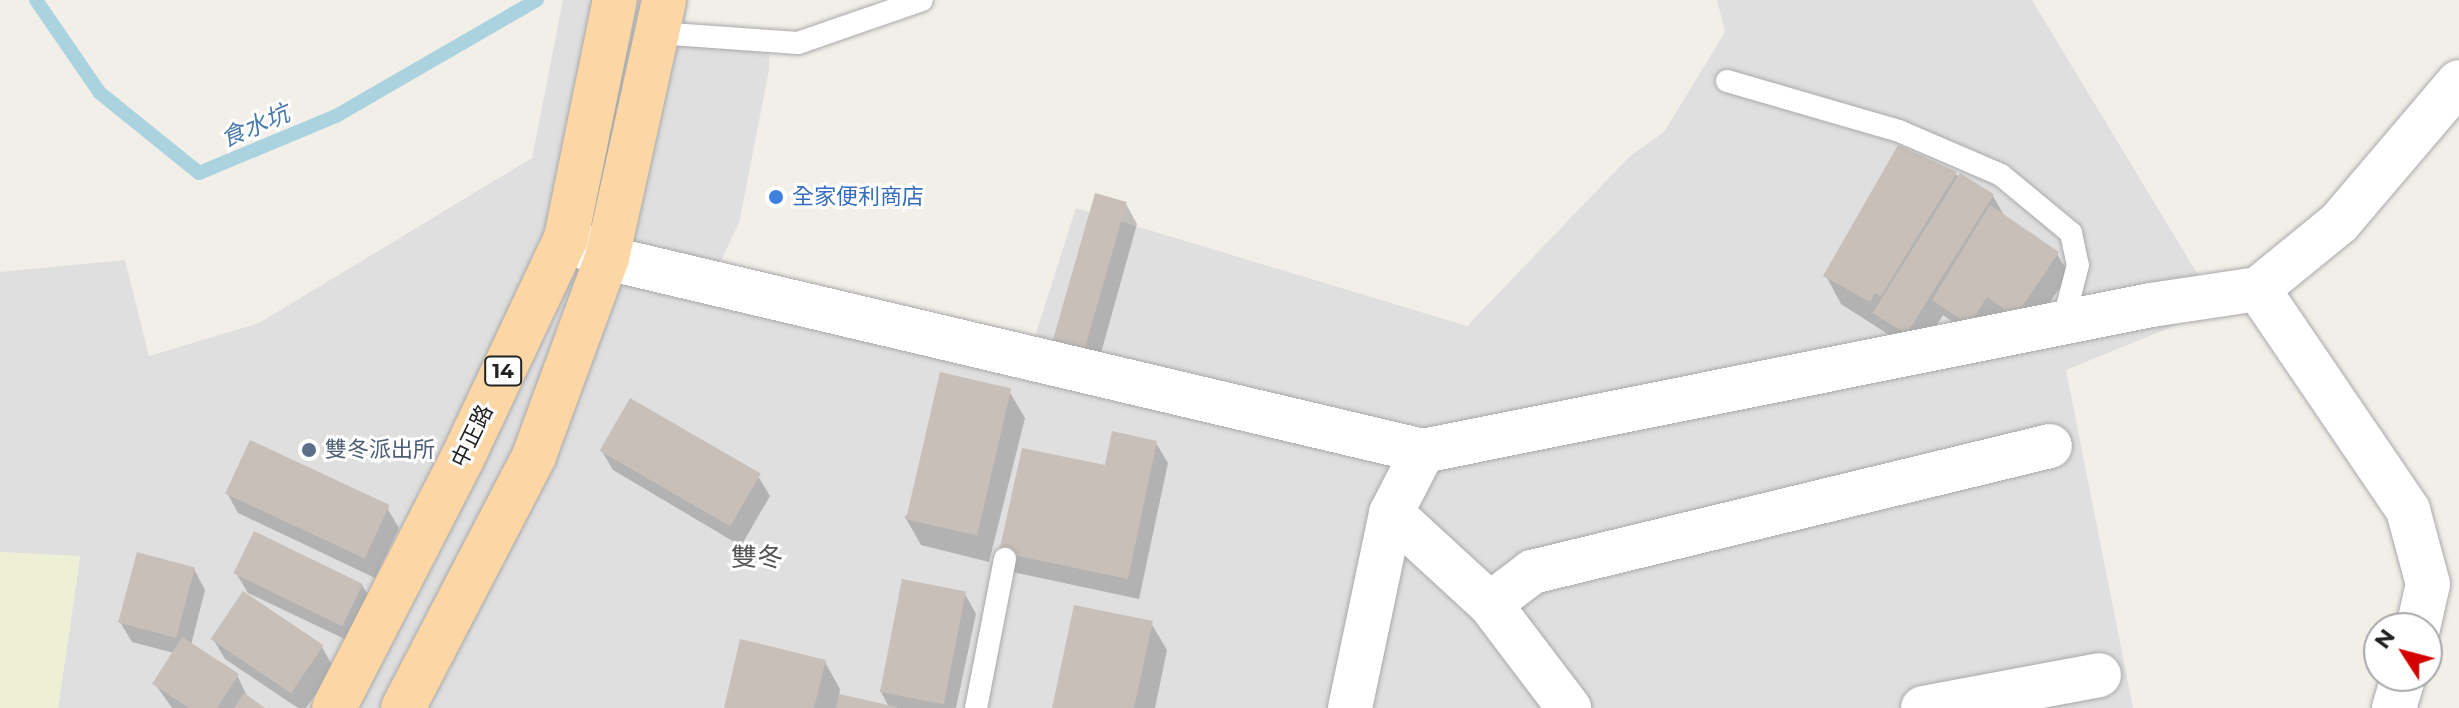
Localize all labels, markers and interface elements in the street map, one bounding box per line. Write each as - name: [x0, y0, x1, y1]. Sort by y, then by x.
- water label: 食水坑: [216, 99, 294, 153]
- place label: 全家便利商店: [792, 184, 924, 210]
- marker: 全家便利商店: [767, 188, 785, 206]
- road number: 14: [483, 355, 523, 387]
- street label: 中正路: [446, 401, 498, 471]
- place label: 雙冬派出所: [325, 437, 435, 463]
- marker: 雙冬派出所: [300, 441, 318, 459]
- district label: 雙冬: [731, 542, 783, 574]
- north arrow: [2363, 612, 2443, 692]
- text: N: [2369, 624, 2401, 654]

